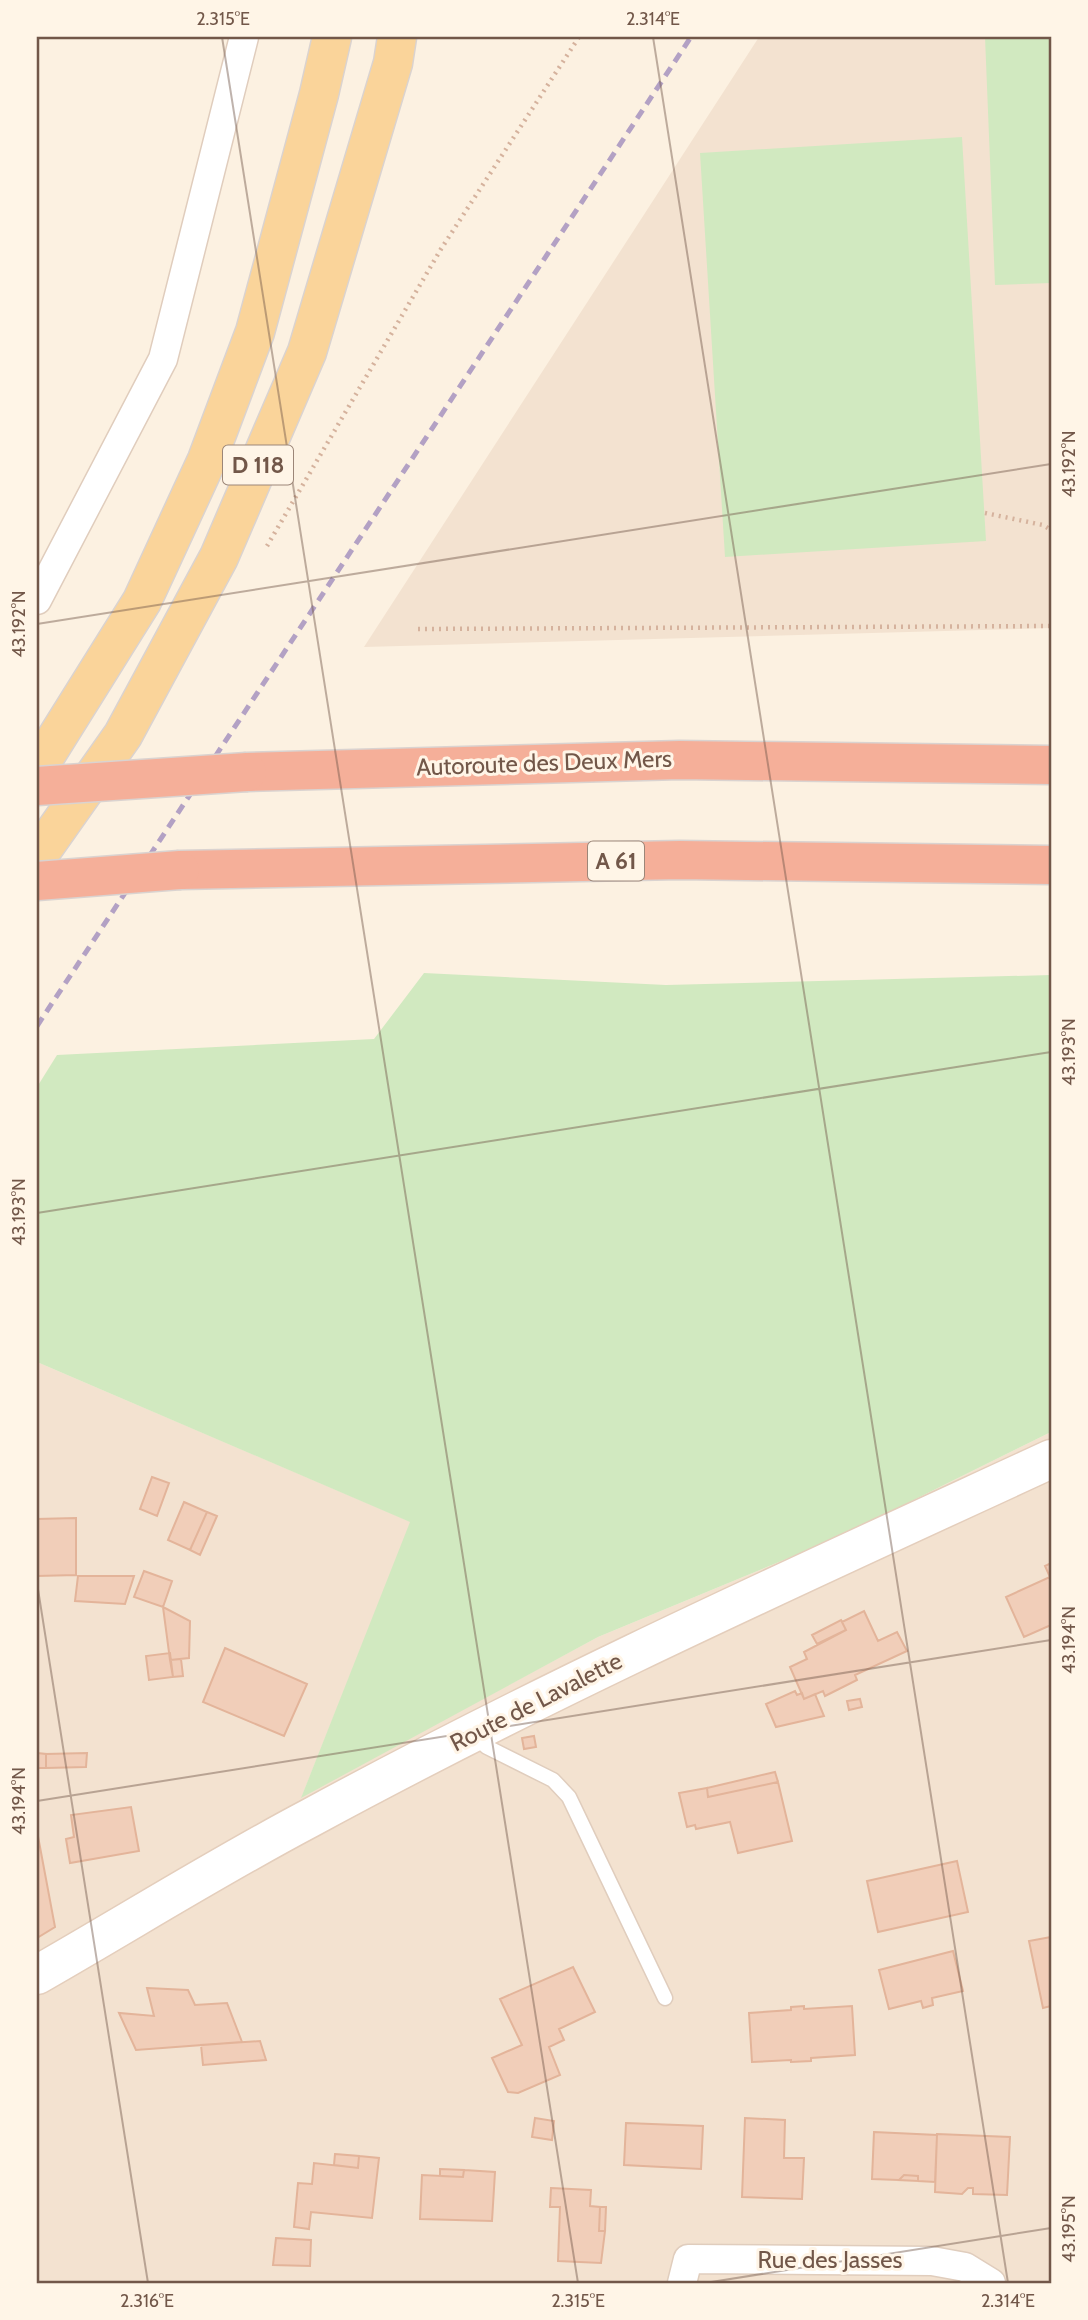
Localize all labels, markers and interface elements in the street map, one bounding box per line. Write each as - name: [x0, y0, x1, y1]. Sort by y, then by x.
- text: 2.315°E: [196, 8, 250, 30]
- text: 2.314°E: [626, 8, 680, 30]
- text: 43.192°N: [1058, 430, 1080, 498]
- road number: D 118: [223, 446, 293, 485]
- text: 43.192°N: [8, 590, 30, 658]
- street label: Autoroute des Deux Mers: [416, 744, 672, 781]
- road number: A 61: [588, 842, 644, 880]
- text: 43.193°N: [1058, 1018, 1080, 1086]
- text: 43.193°N: [8, 1178, 30, 1246]
- text: 43.194°N: [1058, 1606, 1080, 1674]
- street label: Route de Lavalette: [445, 1646, 627, 1757]
- text: 43.194°N: [8, 1767, 30, 1835]
- text: 43.195°N: [1058, 2195, 1080, 2263]
- street label: Rue des Jasses: [758, 2245, 903, 2274]
- text: 2.316°E: [120, 2290, 174, 2312]
- text: 2.315°E: [551, 2290, 605, 2312]
- text: 2.314°E: [981, 2290, 1035, 2312]

